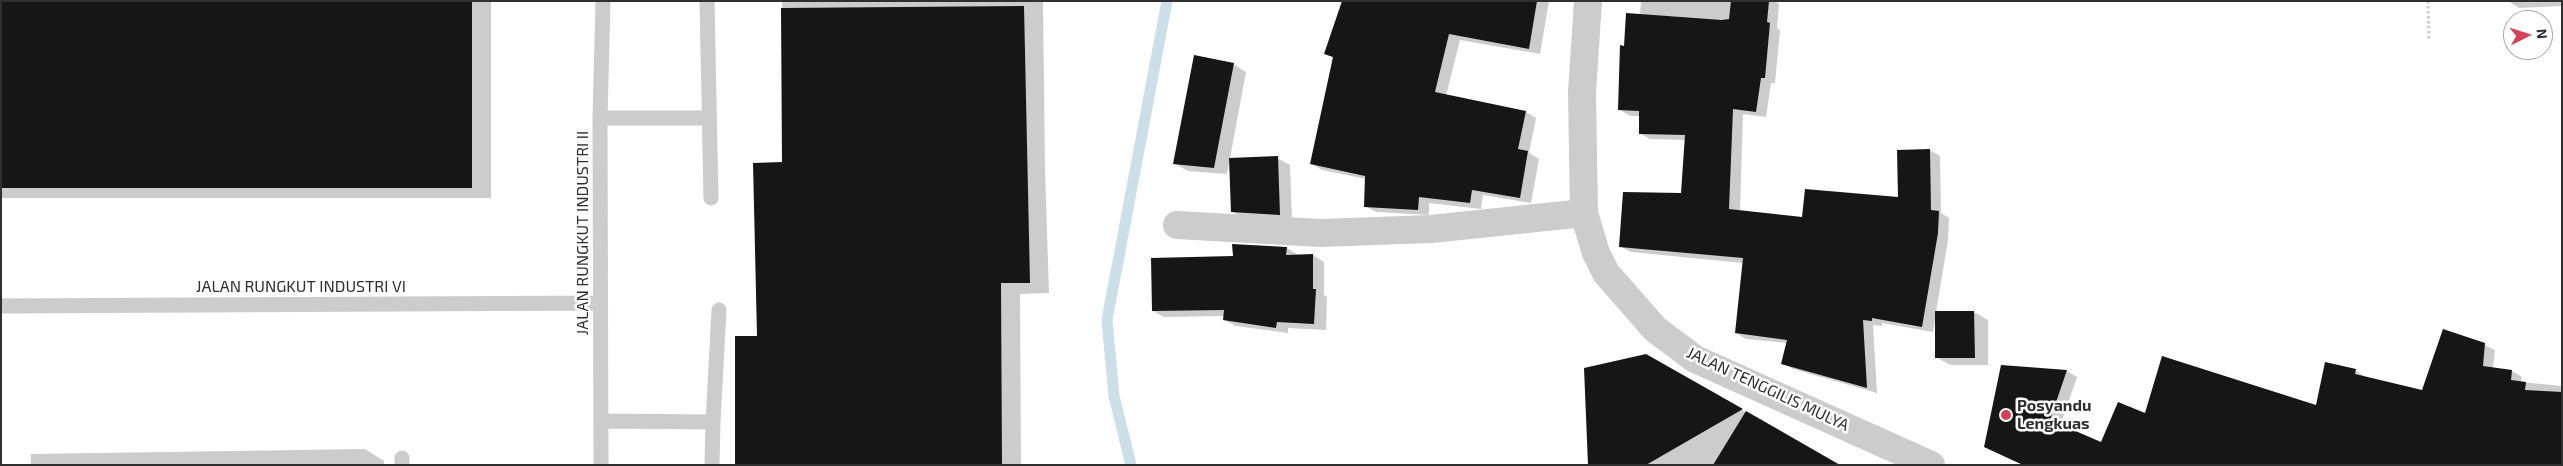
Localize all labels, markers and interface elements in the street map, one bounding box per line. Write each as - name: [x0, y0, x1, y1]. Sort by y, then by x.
- north arrow: [2503, 10, 2553, 60]
- text: N: [2534, 28, 2551, 40]
- street label: JALAN RUNGKUT INDUSTRI II: [573, 131, 593, 335]
- street label: JALAN RUNGKUT INDUSTRI VI: [196, 277, 406, 297]
- street label: JALAN TENGGILIS MULYA: [1684, 343, 1852, 435]
- place label: Posyandu Lengkuas: [2017, 396, 2091, 434]
- marker: Posyandu Lengkuas: [1999, 408, 2013, 422]

